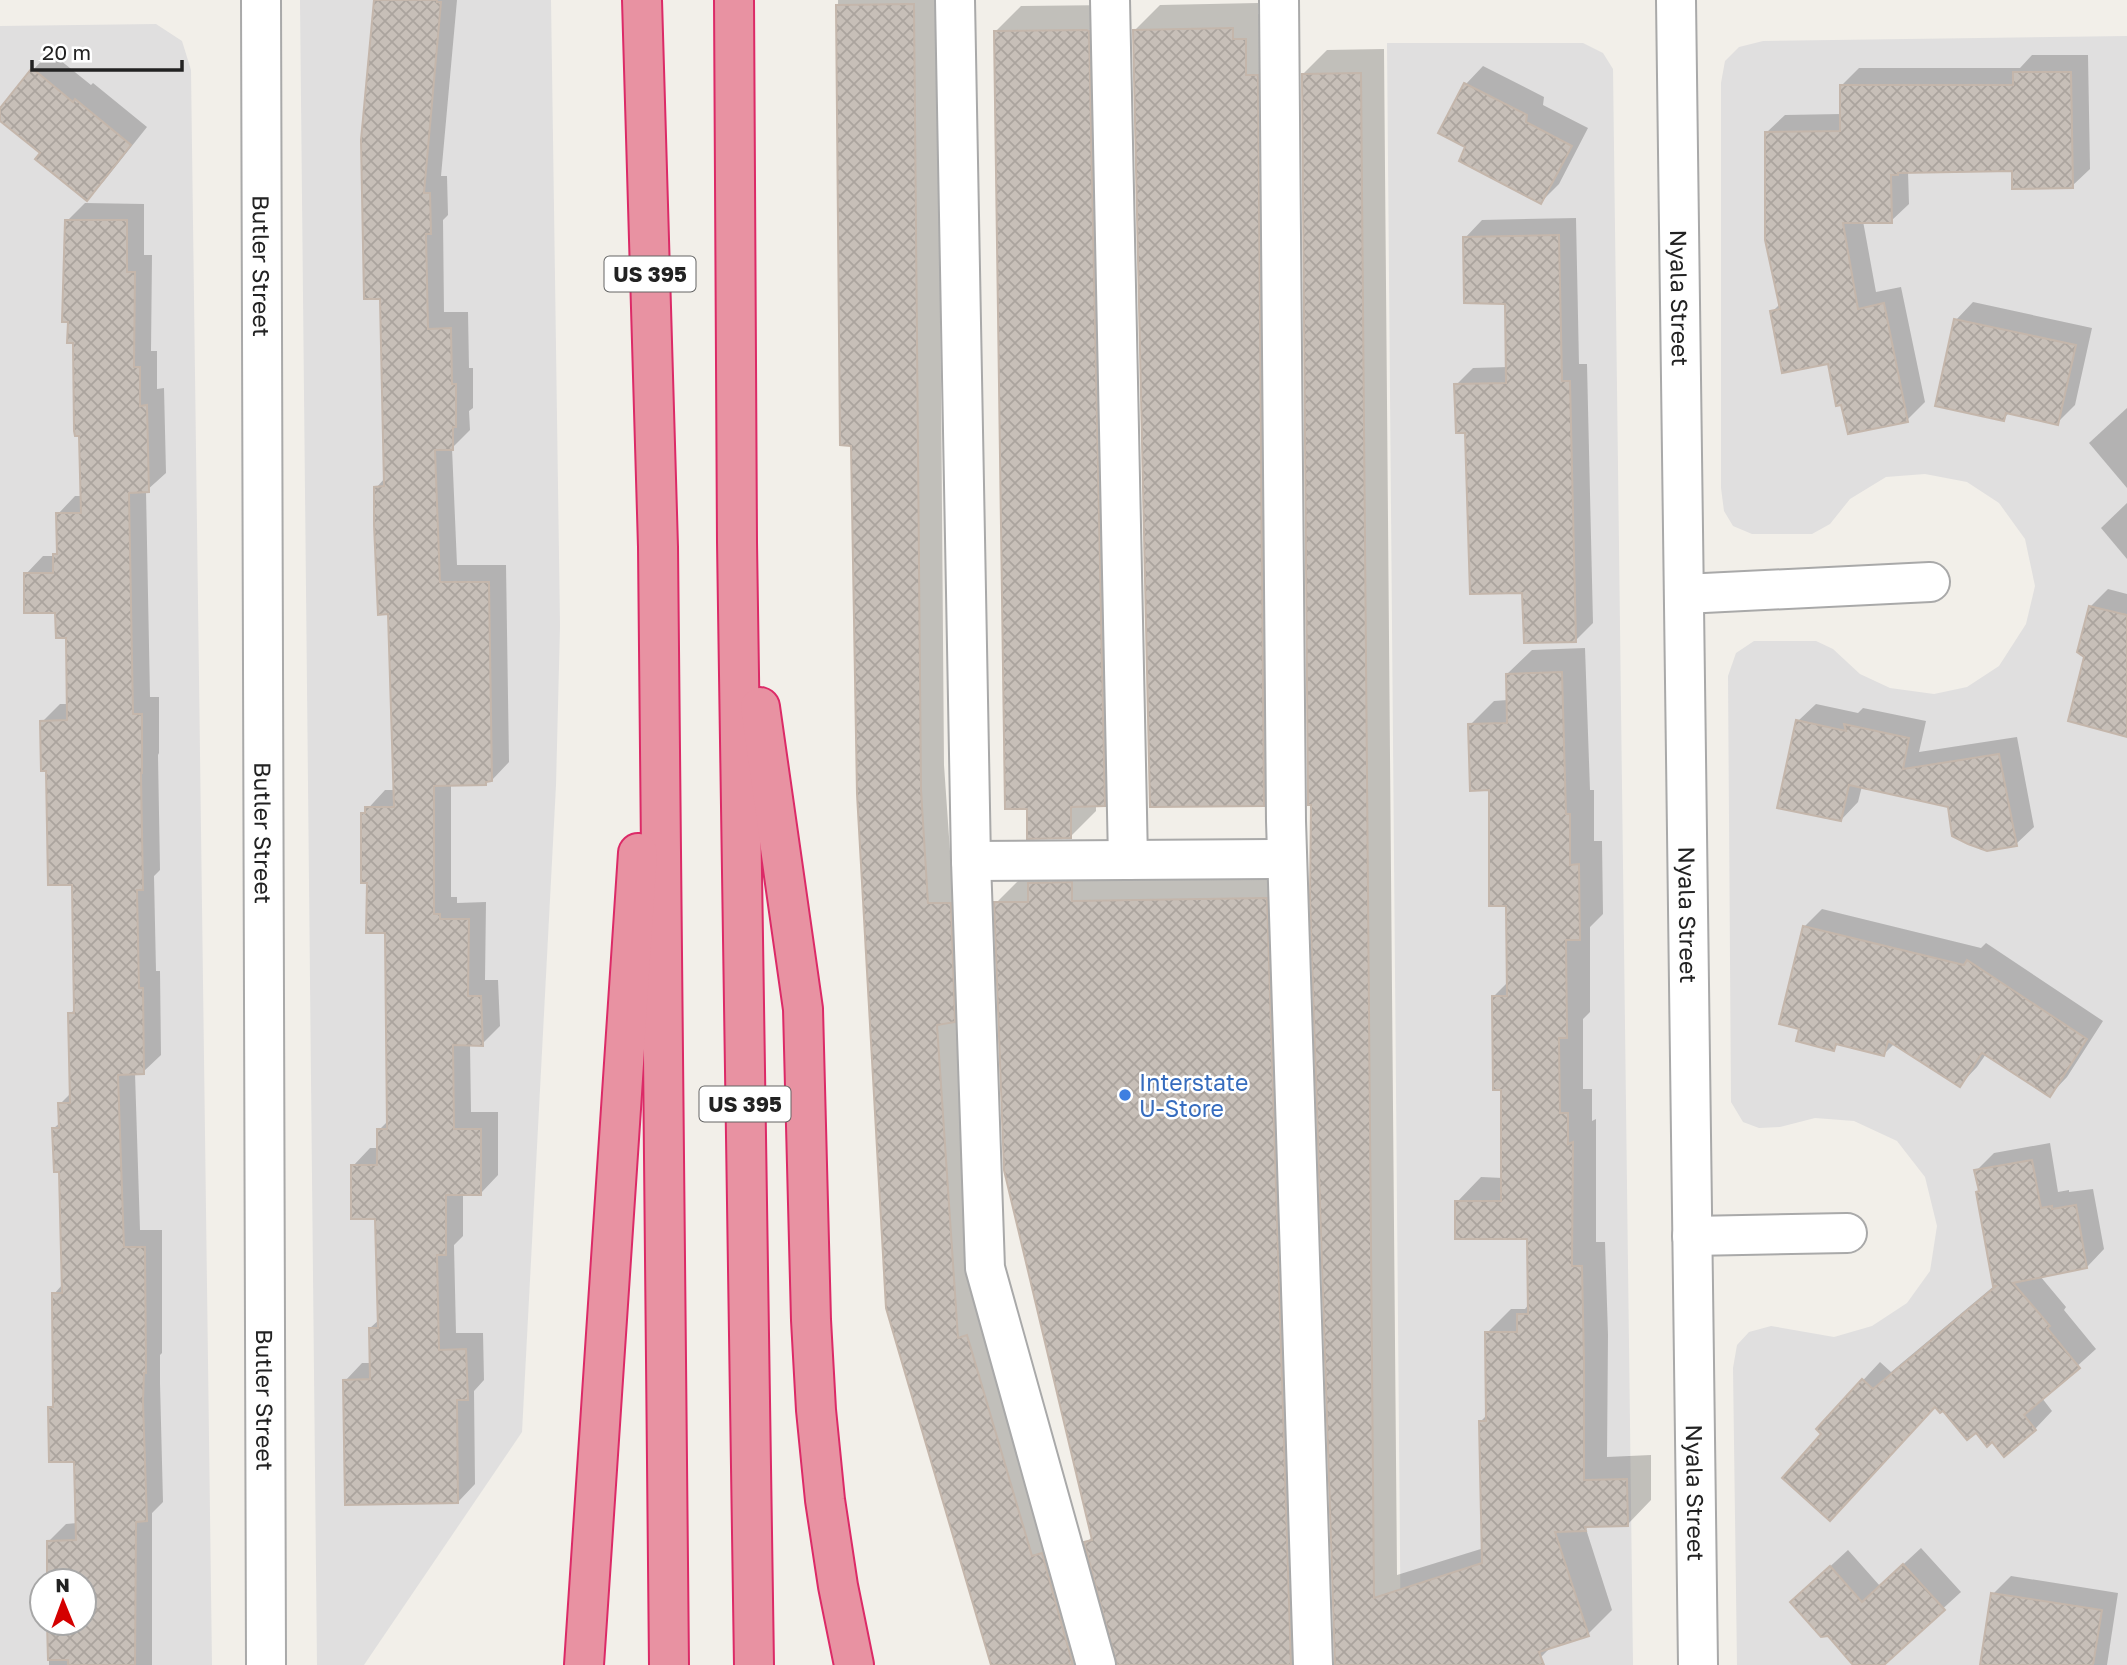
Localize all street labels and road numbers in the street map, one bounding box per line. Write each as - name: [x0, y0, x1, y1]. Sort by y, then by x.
- street label: Butler Street: [248, 195, 276, 337]
- street label: Nyala Street: [1665, 229, 1695, 367]
- road number: US 395: [604, 256, 696, 292]
- street label: Butler Street: [249, 762, 278, 904]
- street label: Nyala Street: [1673, 846, 1703, 984]
- road number: US 395: [700, 1086, 790, 1122]
- street label: Butler Street: [251, 1329, 279, 1471]
- street label: Nyala Street: [1681, 1424, 1711, 1562]

